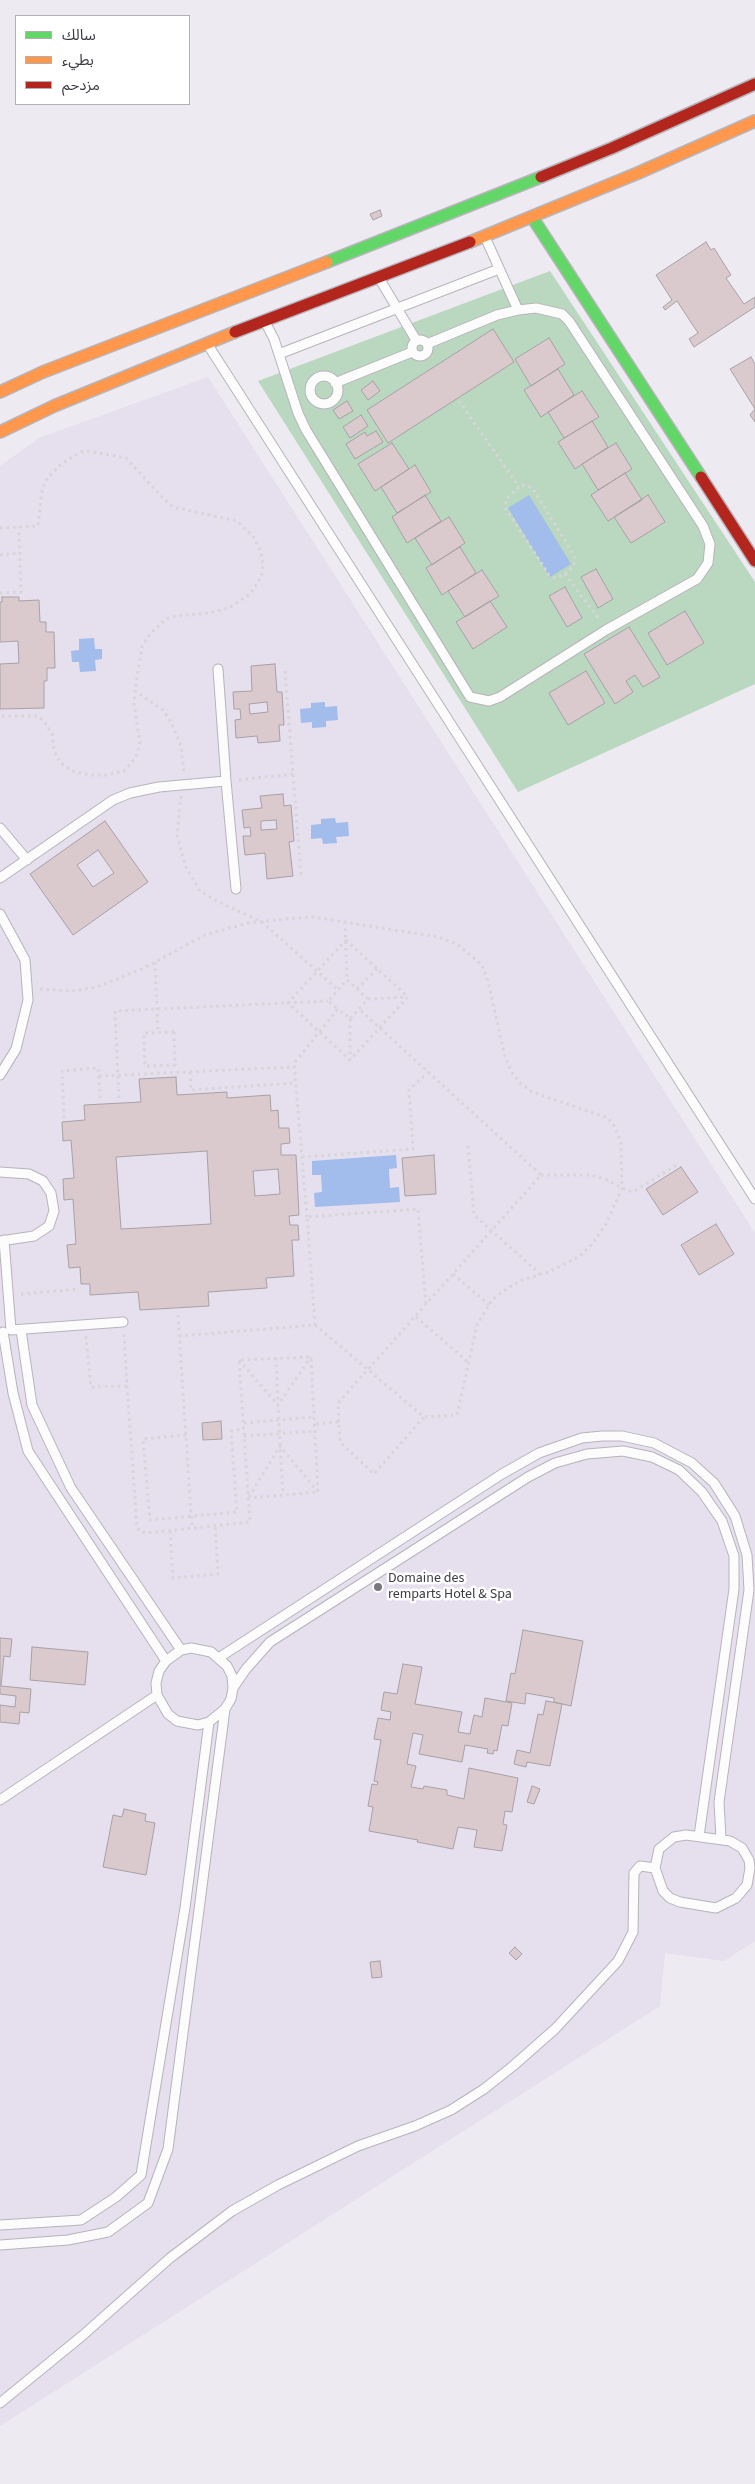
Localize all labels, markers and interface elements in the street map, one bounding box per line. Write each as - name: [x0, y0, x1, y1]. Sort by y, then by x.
- legend: [15, 15, 190, 105]
- text: سالك: [62, 25, 96, 46]
- text: بطيء: [62, 50, 94, 71]
- text: مزدحم: [62, 75, 100, 96]
- place label: Domaine des remparts Hotel & Spa: [388, 1571, 512, 1604]
- marker: Domaine des remparts Hotel & Spa: [372, 1581, 384, 1593]

